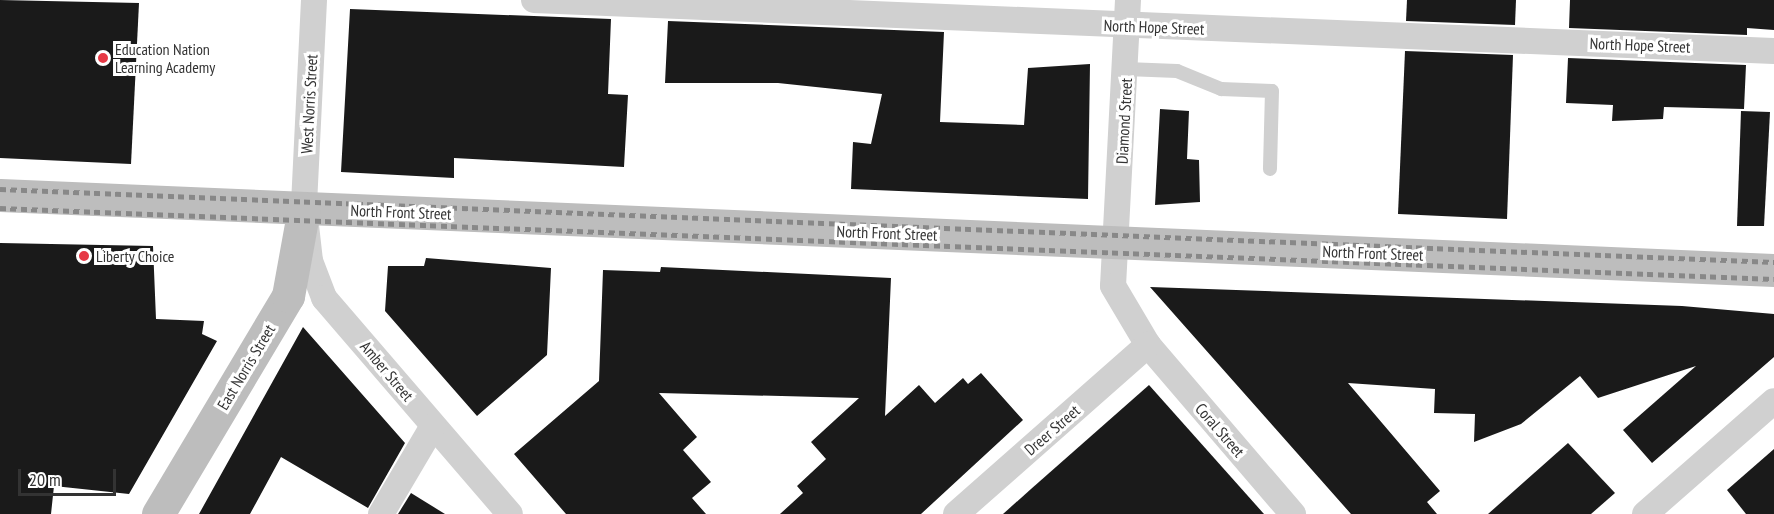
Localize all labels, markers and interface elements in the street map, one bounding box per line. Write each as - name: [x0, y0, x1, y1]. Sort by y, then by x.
- street label: North Hope Street: [1103, 16, 1205, 38]
- street label: North Hope Street: [1589, 34, 1691, 56]
- place label: Education Nation Learning Academy: [115, 39, 216, 77]
- marker: Education Nation Learning Academy: [96, 51, 110, 65]
- street label: West Norris Street: [297, 54, 321, 154]
- street label: Diamond Street: [1112, 78, 1136, 164]
- street label: North Front Street: [350, 201, 452, 223]
- street label: North Front Street: [836, 222, 938, 244]
- street label: North Front Street: [1322, 242, 1424, 264]
- place label: Liberty Choice: [96, 246, 175, 266]
- marker: Liberty Choice: [77, 249, 91, 263]
- street label: East Norris Street: [213, 321, 279, 413]
- street label: Amber Street: [356, 337, 418, 405]
- street label: Coral Street: [1191, 399, 1249, 461]
- street label: Dreer Street: [1021, 401, 1083, 459]
- scale bar: [21, 457, 118, 495]
- text: 20 m: [29, 468, 61, 491]

